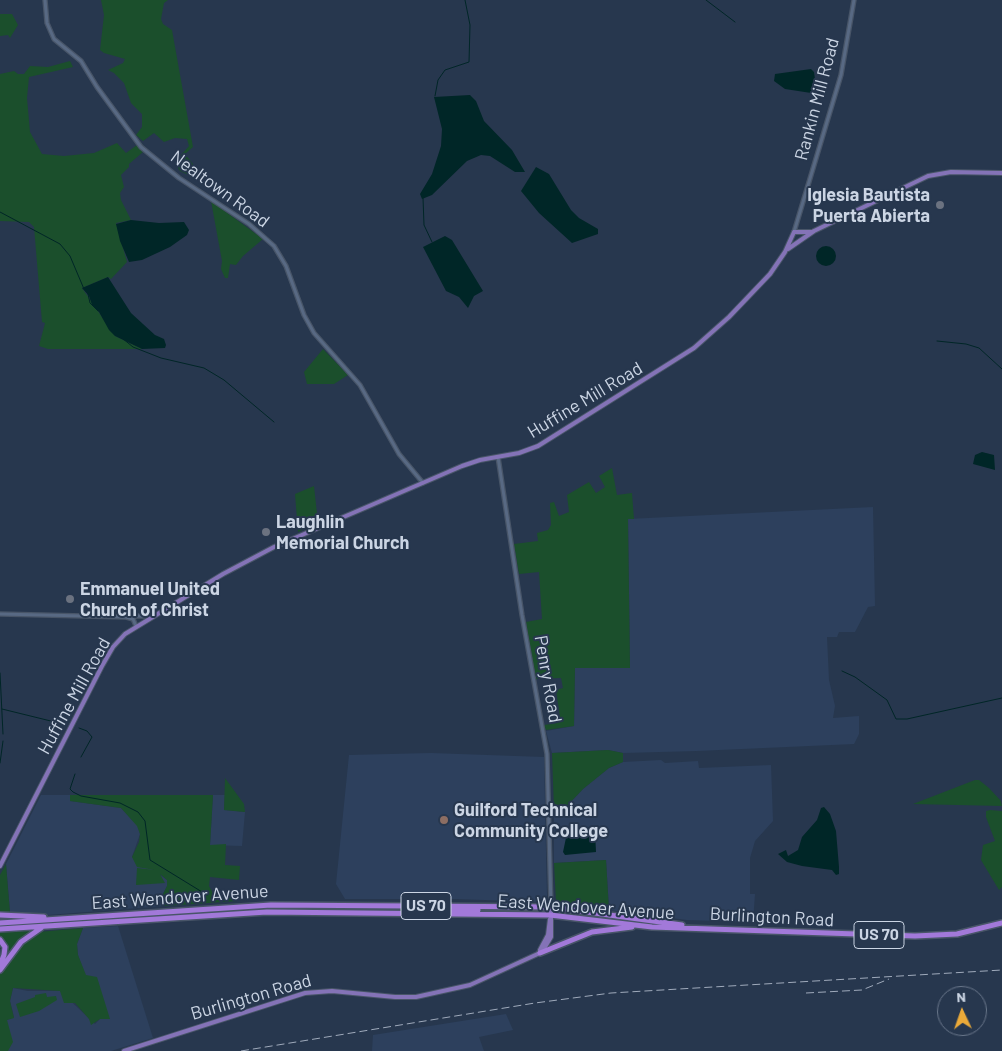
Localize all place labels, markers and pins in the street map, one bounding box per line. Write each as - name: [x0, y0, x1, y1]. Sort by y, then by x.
- place label: Iglesia Bautista Puerta Abierta: [807, 184, 930, 226]
- marker: Iglesia Bautista Puerta Abierta: [934, 199, 946, 211]
- place label: Laughlin Memorial Church: [276, 511, 409, 554]
- marker: Laughlin Memorial Church: [260, 526, 272, 538]
- place label: Emmanuel United Church of Christ: [80, 578, 220, 620]
- marker: Emmanuel United Church of Christ: [64, 593, 76, 605]
- place label: Guilford Technical Community College: [454, 799, 608, 842]
- marker: Guilford Technical Community College: [438, 814, 450, 826]

